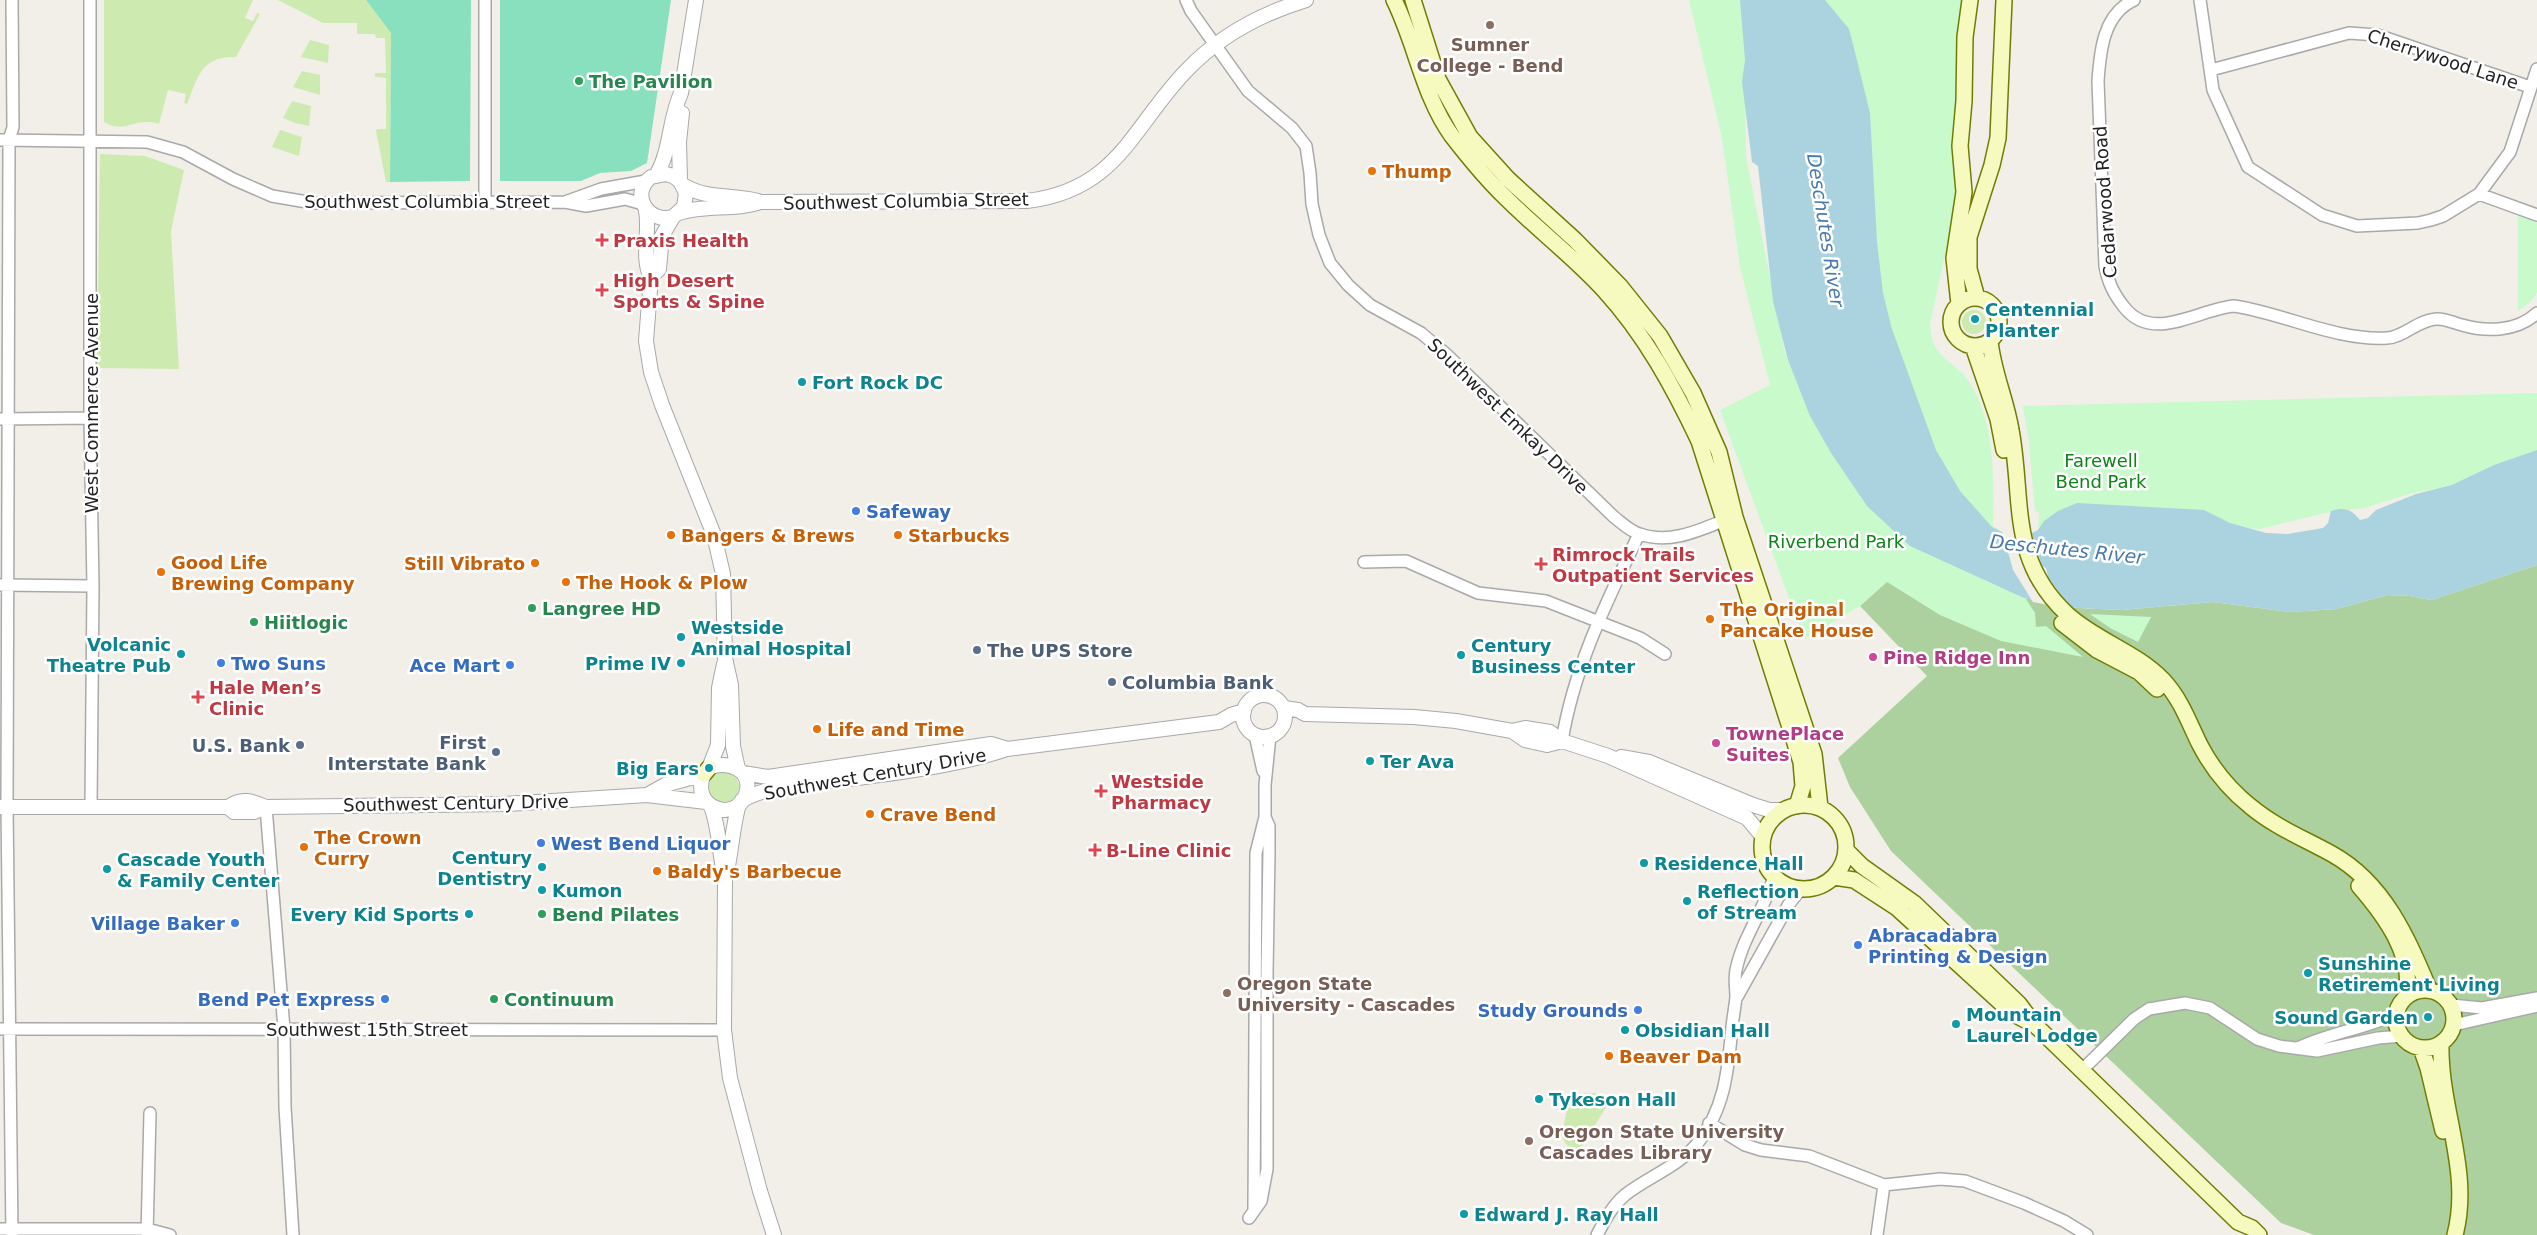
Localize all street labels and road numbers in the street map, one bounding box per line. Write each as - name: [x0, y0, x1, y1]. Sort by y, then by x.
- street label: Cherrywood Lane: [2365, 25, 2521, 93]
- street label: Cedarwood Road: [2089, 125, 2121, 279]
- street label: Southwest Columbia Street: [783, 188, 1029, 214]
- street label: Southwest Columbia Street: [304, 191, 550, 212]
- street label: West Commerce Avenue: [81, 293, 102, 513]
- street label: Southwest Emkay Drive: [1423, 334, 1593, 498]
- street label: Southwest Century Drive: [762, 744, 988, 804]
- street label: Southwest Century Drive: [343, 791, 569, 815]
- street label: Southwest 15th Street: [266, 1019, 468, 1040]

